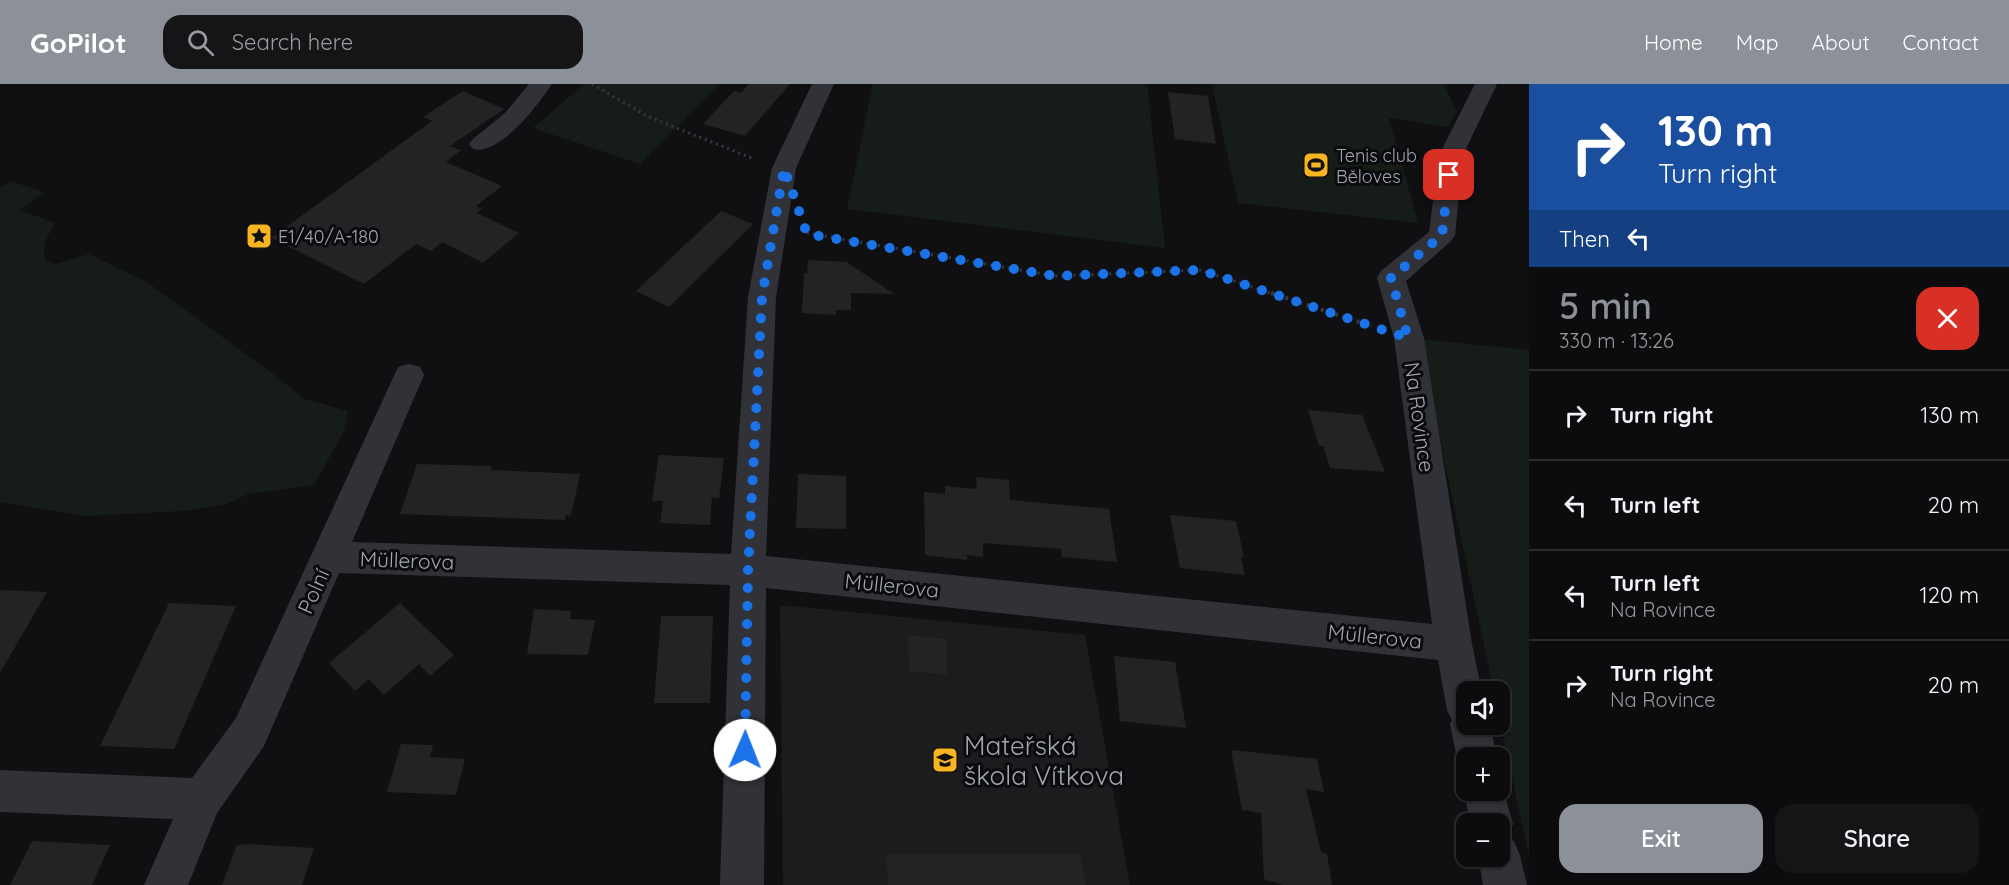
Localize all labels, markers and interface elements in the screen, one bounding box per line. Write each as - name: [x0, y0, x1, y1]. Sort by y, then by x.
- search box: [163, 15, 583, 69]
- text: GoPilot: [30, 25, 127, 60]
- icon: search: [184, 26, 217, 59]
- text: Search here: [232, 28, 353, 56]
- text: Home: [1644, 29, 1703, 55]
- text: Map: [1736, 29, 1779, 55]
- text: About: [1812, 29, 1870, 55]
- text: Contact: [1903, 29, 1979, 55]
- text: 130 m: [1658, 104, 1773, 157]
- icon: right: [1559, 108, 1637, 186]
- place label: Tenis club Běloves: [1336, 144, 1417, 188]
- pin: [1423, 149, 1474, 200]
- sports icon: Tenis club Běloves: [1301, 150, 1331, 180]
- text: Turn right: [1658, 156, 1777, 190]
- icon: arrive: [1432, 158, 1465, 191]
- place icon: E1/40/A-180: [244, 221, 274, 251]
- icon: left: [1622, 222, 1655, 255]
- place label: E1/40/A-180: [278, 225, 379, 248]
- text: Then: [1559, 225, 1610, 253]
- text: 5 min: [1559, 283, 1652, 328]
- button: close: [1916, 287, 1979, 350]
- text: 330 m · 13:26: [1559, 328, 1674, 353]
- street label: Na Rovince: [1399, 360, 1441, 474]
- icon: right: [1559, 399, 1592, 432]
- text: Turn right: [1610, 401, 1714, 429]
- text: 130 m: [1920, 401, 1979, 429]
- icon: left: [1559, 489, 1592, 522]
- text: Turn left: [1610, 491, 1700, 519]
- text: 20 m: [1928, 491, 1979, 519]
- street label: Müllerova: [359, 545, 455, 575]
- street label: Polní: [292, 564, 335, 618]
- street label: Müllerova: [844, 567, 940, 603]
- text: Turn left: [1610, 569, 1700, 597]
- icon: left: [1559, 579, 1592, 612]
- text: 120 m: [1920, 581, 1979, 609]
- text: Na Rovince: [1610, 597, 1716, 622]
- street label: Müllerova: [1327, 618, 1423, 654]
- text: Turn right: [1610, 659, 1714, 687]
- icon: right: [1559, 669, 1592, 702]
- text: 20 m: [1928, 671, 1979, 699]
- map controls: [1456, 681, 1510, 867]
- button: sound: [1456, 681, 1510, 735]
- text: Na Rovince: [1610, 687, 1716, 712]
- position arrow: [713, 718, 777, 782]
- place label: Mateřská škola Vítkova: [964, 729, 1124, 792]
- school or university icon: Mateřská škola Vítkova: [930, 745, 960, 775]
- button: +: [1456, 747, 1510, 801]
- button: Exit: [1559, 804, 1763, 873]
- button: Share: [1775, 804, 1979, 873]
- button: −: [1456, 813, 1510, 867]

